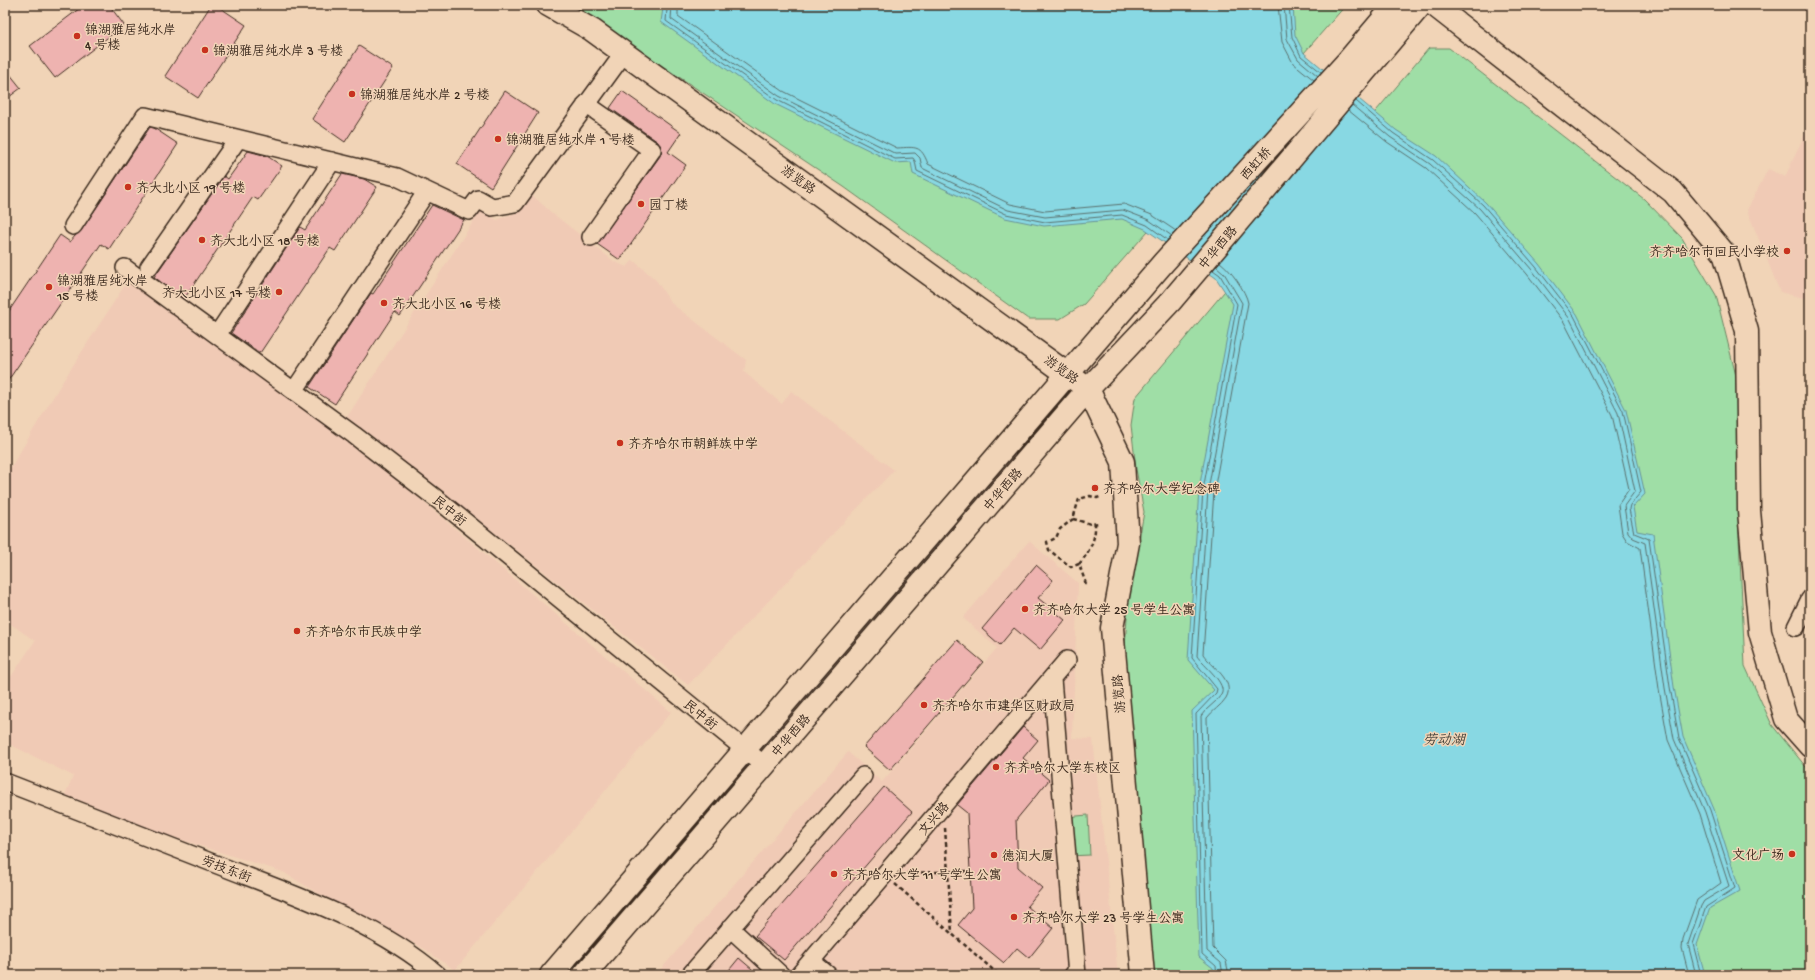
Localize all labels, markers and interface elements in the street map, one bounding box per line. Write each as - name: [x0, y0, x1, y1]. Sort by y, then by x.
- place label: 锦湖雅居纯水岸 4 号楼: [85, 23, 176, 54]
- marker: 锦湖雅居纯水岸 4 号楼: [72, 31, 82, 41]
- place label: 锦湖雅居纯水岸 3 号楼: [213, 44, 343, 60]
- marker: 锦湖雅居纯水岸 3 号楼: [200, 45, 210, 55]
- place label: 锦湖雅居纯水岸 2 号楼: [360, 88, 490, 104]
- marker: 锦湖雅居纯水岸 2 号楼: [347, 89, 357, 99]
- place label: 锦湖雅居纯水岸 1 号楼: [506, 133, 634, 149]
- marker: 锦湖雅居纯水岸 1 号楼: [493, 134, 503, 144]
- street label: 西虹桥: [1237, 144, 1275, 184]
- street label: 游览路: [777, 162, 819, 199]
- place label: 齐大北小区 19 号楼: [136, 181, 245, 197]
- marker: 齐大北小区 19 号楼: [123, 182, 133, 192]
- place label: 园丁楼: [649, 198, 688, 214]
- marker: 园丁楼: [636, 199, 646, 209]
- street label: 中华西路: [1196, 223, 1241, 273]
- place label: 齐大北小区 18 号楼: [210, 234, 320, 250]
- marker: 齐大北小区 18 号楼: [197, 235, 207, 245]
- place label: 齐齐哈尔市回民小学校: [1649, 244, 1779, 261]
- marker: 齐齐哈尔市回民小学校: [1782, 246, 1792, 256]
- place label: 锦湖雅居纯水岸 15 号楼: [56, 274, 148, 305]
- marker: 锦湖雅居纯水岸 15 号楼: [44, 282, 54, 292]
- place label: 齐大北小区 17 号楼: [162, 286, 271, 302]
- marker: 齐大北小区 17 号楼: [274, 287, 284, 297]
- place label: 齐大北小区 16 号楼: [392, 297, 501, 313]
- marker: 齐大北小区 16 号楼: [379, 298, 389, 308]
- street label: 游览路: [1040, 352, 1082, 389]
- place label: 齐齐哈尔市朝鲜族中学: [628, 436, 758, 453]
- marker: 齐齐哈尔市朝鲜族中学: [615, 438, 625, 448]
- street label: 中华西路: [980, 465, 1027, 515]
- place label: 齐齐哈尔大学纪念碑: [1103, 481, 1220, 498]
- marker: 齐齐哈尔大学纪念碑: [1090, 483, 1100, 493]
- street label: 民中街: [429, 493, 469, 530]
- place label: 齐齐哈尔大学 25 号学生公寓: [1033, 602, 1195, 619]
- marker: 齐齐哈尔大学 25 号学生公寓: [1020, 604, 1030, 614]
- place label: 齐齐哈尔市民族中学: [305, 624, 422, 641]
- marker: 齐齐哈尔市民族中学: [292, 626, 302, 636]
- street label: 游览路: [1109, 674, 1130, 714]
- street label: 民中街: [680, 697, 720, 734]
- place label: 齐齐哈尔市建华区财政局: [932, 699, 1075, 715]
- marker: 齐齐哈尔市建华区财政局: [919, 700, 929, 710]
- street label: 中华西路: [768, 711, 815, 761]
- water label: 劳动湖: [1423, 732, 1467, 750]
- place label: 齐齐哈尔大学东校区: [1004, 760, 1121, 777]
- marker: 齐齐哈尔大学东校区: [991, 762, 1001, 772]
- street label: 文兴路: [916, 799, 953, 839]
- place label: 德润大厦: [1002, 848, 1054, 865]
- place label: 文化广场: [1732, 848, 1784, 864]
- marker: 文化广场: [1787, 849, 1797, 859]
- marker: 德润大厦: [989, 850, 999, 860]
- street label: 劳技东街: [199, 853, 253, 887]
- place label: 齐齐哈尔大学 11 号学生公寓: [842, 867, 1002, 884]
- marker: 齐齐哈尔大学 11 号学生公寓: [829, 869, 839, 879]
- place label: 齐齐哈尔大学 23 号学生公寓: [1022, 910, 1184, 927]
- marker: 齐齐哈尔大学 23 号学生公寓: [1009, 912, 1019, 922]

